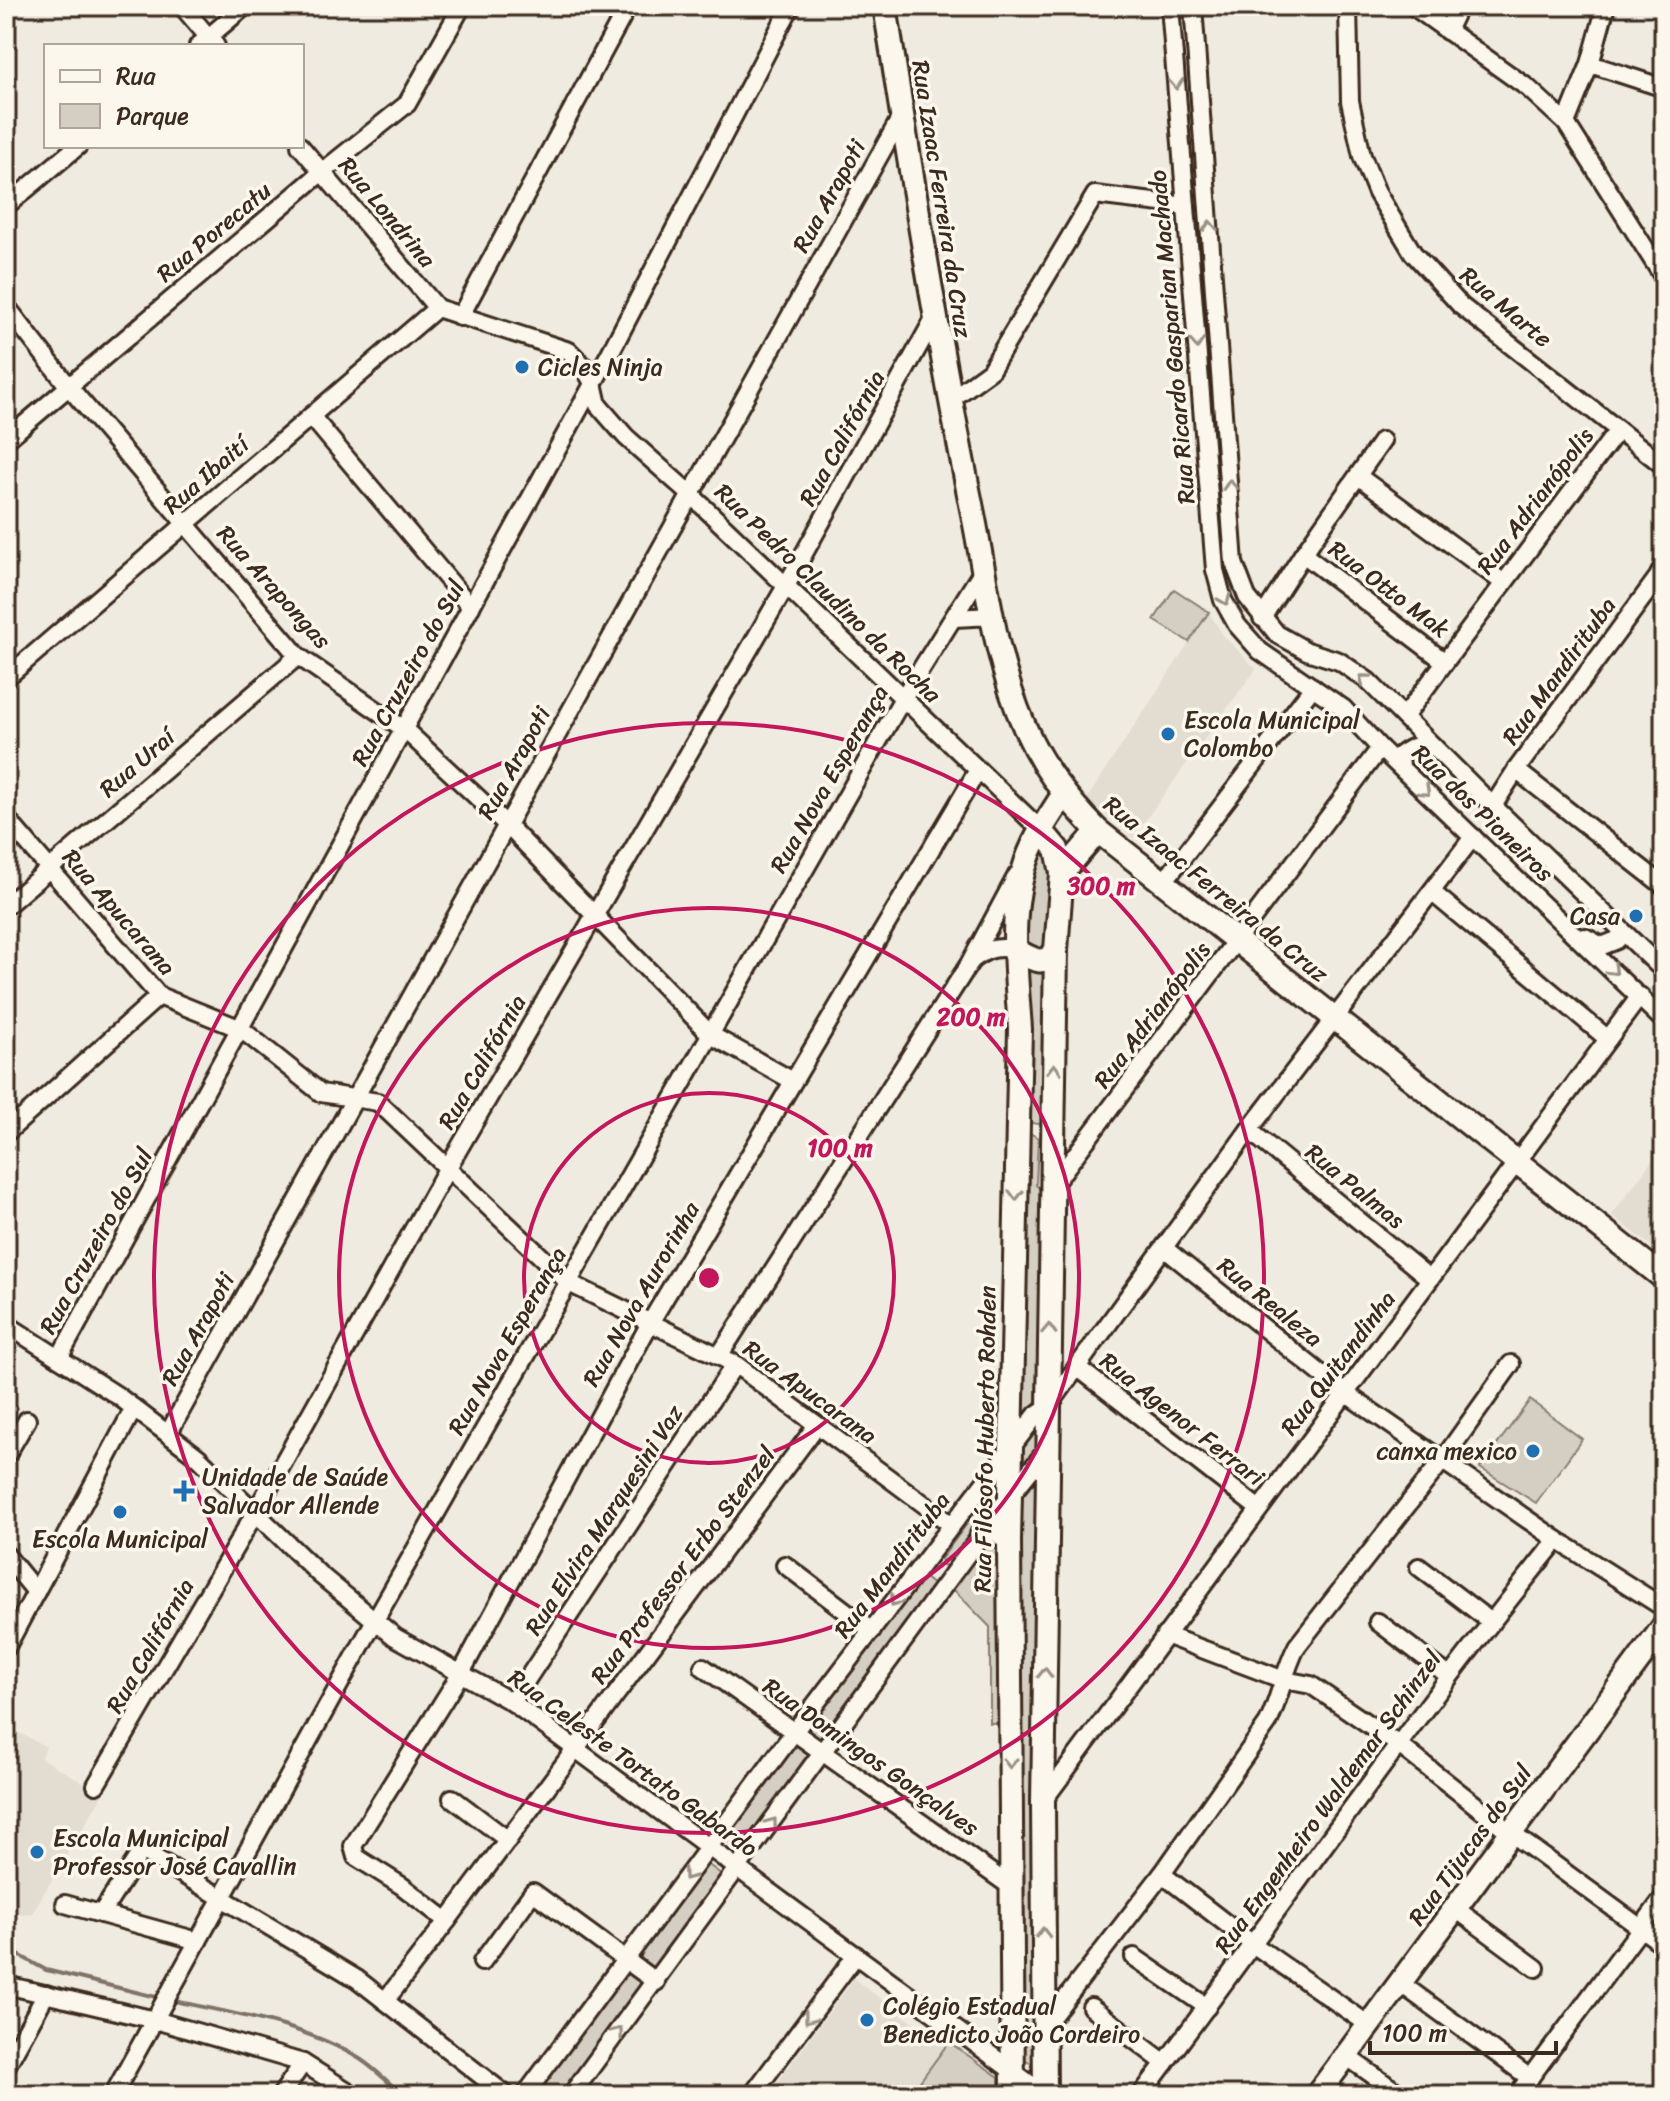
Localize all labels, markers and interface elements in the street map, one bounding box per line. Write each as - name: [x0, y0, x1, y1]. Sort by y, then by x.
- legend: [44, 44, 304, 148]
- text: Rua: [116, 55, 156, 97]
- street label: Rua Izaac Ferreira da Cruz: [899, 57, 985, 341]
- one-way arrow: [1167, 78, 1184, 91]
- text: Parque: [116, 95, 189, 137]
- street label: Rua Arapoti: [780, 130, 878, 261]
- street label: Rua Londrina: [327, 147, 447, 278]
- street label: Rua Ricardo Gasparian Machado: [1136, 168, 1208, 506]
- street label: Rua Porecatu: [147, 171, 281, 293]
- one-way arrow: [1202, 219, 1219, 232]
- street label: Rua Marte: [1450, 255, 1562, 359]
- one-way arrow: [1188, 337, 1205, 350]
- place label: Cicles Ninja: [538, 346, 663, 388]
- marker: Cicles Ninja: [513, 358, 531, 376]
- street label: Rua Califórnia: [787, 362, 897, 514]
- street label: Rua Adrianópolis: [1465, 418, 1605, 584]
- street label: Rua Ibaití: [153, 423, 262, 525]
- street label: Rua Pedro Claudino da Rocha: [704, 473, 952, 714]
- one-way arrow: [1221, 478, 1238, 491]
- street label: Rua Arapongas: [206, 515, 342, 659]
- street label: Rua Otto Mak: [1319, 529, 1459, 649]
- street label: Rua Cruzeiro do Sul: [339, 571, 477, 774]
- street label: Rua Mandirituba: [1491, 588, 1627, 754]
- one-way arrow: [1216, 592, 1232, 607]
- one-way arrow: [1358, 675, 1373, 689]
- street label: Rua Nova Esperança: [758, 677, 900, 881]
- street label: Rua Arapoti: [465, 697, 563, 828]
- place label: Escola Municipal Colombo: [1184, 699, 1361, 769]
- street label: Rua Uraí: [89, 715, 187, 808]
- marker: Escola Municipal Colombo: [1159, 725, 1177, 743]
- street label: Rua dos Pioneiros: [1402, 734, 1564, 892]
- one-way arrow: [1416, 782, 1430, 796]
- street label: Rua Izaac Ferreira da Cruz: [1094, 784, 1339, 994]
- street label: Rua Apucarana: [51, 839, 187, 985]
- text: 300 m: [1066, 865, 1136, 907]
- place label: Casa: [1570, 895, 1621, 937]
- marker: Casa: [1627, 907, 1645, 925]
- street label: Rua Adrianópolis: [1082, 932, 1222, 1098]
- one-way arrow: [1604, 961, 1618, 976]
- street label: Rua Califórnia: [426, 986, 538, 1138]
- text: 200 m: [936, 996, 1006, 1038]
- one-way arrow: [1045, 1062, 1063, 1075]
- text: 100 m: [807, 1127, 873, 1169]
- street label: Rua Palmas: [1296, 1132, 1415, 1240]
- street label: Rua Cruzeiro do Sul: [27, 1139, 165, 1342]
- one-way arrow: [1007, 1189, 1025, 1202]
- street label: Rua Nova Aurorinha: [571, 1192, 712, 1395]
- street label: Rua Nova Esperança: [436, 1239, 578, 1443]
- street label: Rua Realeza: [1208, 1246, 1332, 1358]
- street label: Rua Arapoti: [149, 1263, 247, 1394]
- centre of rings: [695, 1264, 723, 1292]
- street label: Rua Quitandinha: [1269, 1281, 1407, 1445]
- street label: Rua Filósofo Huberto Rohden: [961, 1285, 1009, 1593]
- one-way arrow: [1040, 1322, 1058, 1335]
- street label: Rua Apucarana: [734, 1329, 886, 1455]
- street label: Rua Agenor Ferrari: [1090, 1341, 1275, 1498]
- street label: Rua Elvira Marquesini Vaz: [513, 1395, 695, 1644]
- place label: canxa mexico: [1376, 1430, 1517, 1472]
- street label: Rua Professor Erbo Stenzel: [579, 1436, 788, 1693]
- marker: canxa mexico: [1524, 1442, 1542, 1460]
- place label: Unidade de Saúde Salvador Allende: [202, 1456, 388, 1526]
- marker: Unidade de Saúde Salvador Allende: [173, 1480, 195, 1502]
- street label: Rua Mandirituba: [823, 1482, 961, 1648]
- marker: Escola Municipal: [111, 1503, 129, 1521]
- place label: Escola Municipal: [32, 1518, 209, 1560]
- street label: Rua Califórnia: [94, 1570, 206, 1722]
- one-way arrow: [890, 1592, 905, 1606]
- street label: Rua Engenheiro Waldemar Schinzel: [1203, 1640, 1454, 1963]
- street label: Rua Celeste Tortato Gabardo: [499, 1657, 767, 1869]
- street label: Rua Domingos Gonçalves: [754, 1666, 988, 1848]
- one-way arrow: [1037, 1666, 1054, 1679]
- street label: Rua Tijucas do Sul: [1397, 1754, 1544, 1935]
- one-way arrow: [1001, 1757, 1019, 1770]
- place label: Escola Municipal Professor José Cavallin: [53, 1817, 297, 1887]
- one-way arrow: [762, 1817, 777, 1832]
- marker: Escola Municipal Professor José Cavallin: [28, 1843, 46, 1861]
- one-way arrow: [684, 1867, 698, 1881]
- one-way arrow: [1034, 1926, 1052, 1939]
- place label: Colégio Estadual Benedicto João Cordeiro: [883, 1985, 1140, 2055]
- scale bar: [1370, 2005, 1556, 2055]
- one-way arrow: [805, 2009, 819, 2024]
- marker: Colégio Estadual Benedicto João Cordeiro: [858, 2011, 876, 2029]
- text: 100 m: [1382, 2012, 1447, 2054]
- one-way arrow: [608, 2027, 623, 2041]

